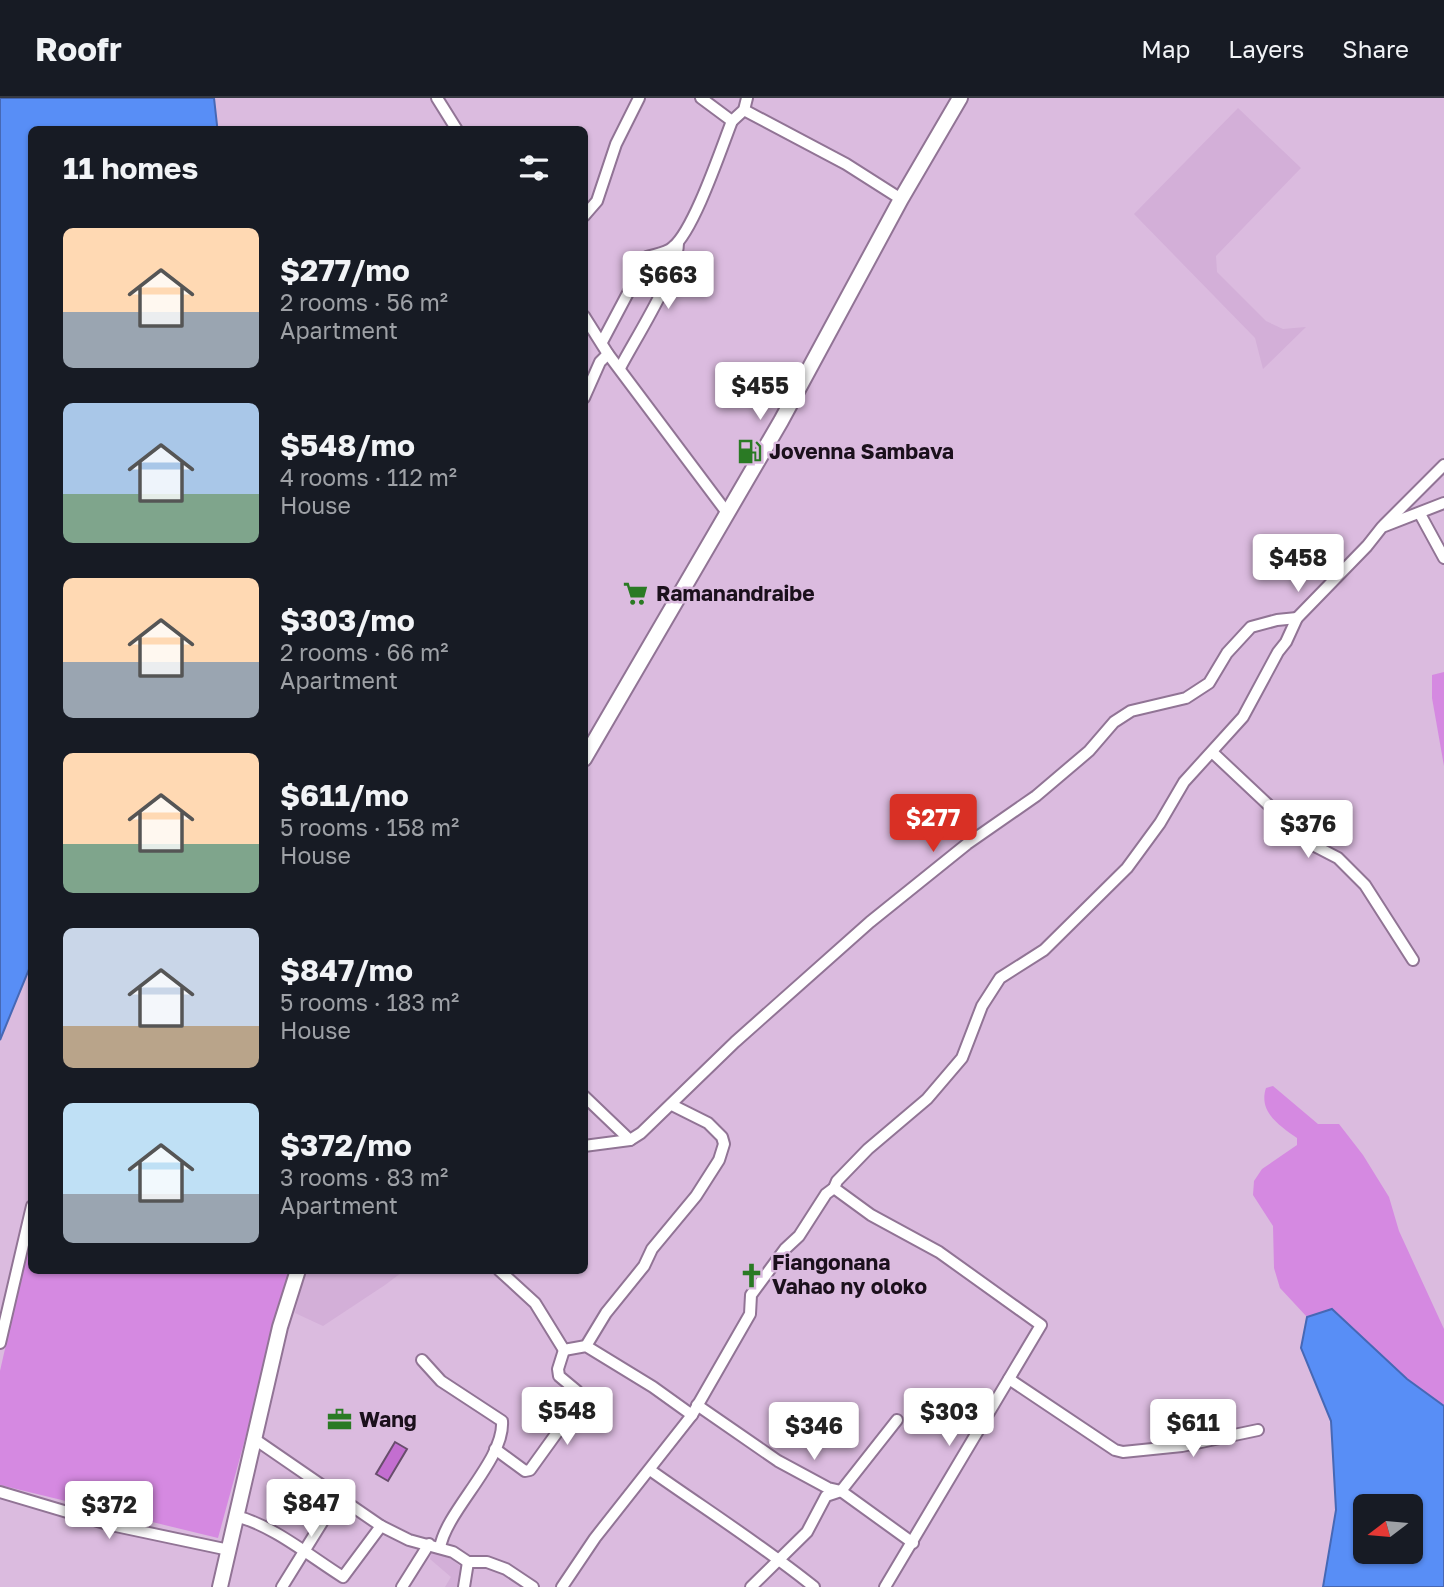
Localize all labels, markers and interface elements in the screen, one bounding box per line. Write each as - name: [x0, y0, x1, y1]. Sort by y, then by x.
- text: Roofr: [35, 29, 122, 68]
- text: Map: [1141, 34, 1190, 63]
- text: Layers: [1228, 34, 1304, 63]
- text: Share: [1342, 34, 1409, 63]
- icon: filters: [515, 149, 553, 187]
- text: 11 homes: [63, 150, 198, 186]
- text: $277/mo: [280, 252, 410, 288]
- pin: $663: [627, 252, 709, 311]
- icon: home: [119, 256, 203, 340]
- text: $663: [639, 260, 697, 288]
- text: 2 rooms · 56 m²: [280, 288, 448, 316]
- text: Apartment: [280, 316, 398, 344]
- pin: $455: [719, 362, 801, 422]
- text: $455: [731, 371, 789, 399]
- text: $548/mo: [280, 427, 415, 463]
- icon: home: [119, 431, 203, 515]
- fuel station icon: Jovenna Sambava: [735, 438, 763, 466]
- place label: Jovenna Sambava: [769, 438, 954, 464]
- text: 4 rooms · 112 m²: [280, 463, 457, 491]
- text: House: [280, 491, 351, 519]
- pin: $458: [1257, 534, 1339, 594]
- text: $458: [1269, 543, 1327, 571]
- supermarket icon: Ramanandraibe: [622, 580, 650, 608]
- place label: Ramanandraibe: [656, 580, 815, 606]
- text: $303/mo: [280, 602, 415, 638]
- icon: home: [119, 606, 203, 690]
- text: 2 rooms · 66 m²: [280, 638, 449, 666]
- text: Apartment: [280, 666, 398, 694]
- text: $611/mo: [280, 777, 409, 813]
- icon: home: [119, 781, 203, 865]
- pin: $277: [892, 794, 974, 854]
- pin: $376: [1267, 800, 1349, 860]
- text: $277: [906, 803, 960, 831]
- text: $376: [1280, 809, 1336, 837]
- text: 5 rooms · 158 m²: [280, 813, 459, 841]
- text: House: [280, 841, 351, 869]
- text: $847/mo: [280, 952, 413, 988]
- icon: home: [119, 956, 203, 1040]
- text: 5 rooms · 183 m²: [280, 988, 459, 1016]
- text: House: [280, 1016, 351, 1044]
- text: $372/mo: [280, 1127, 412, 1163]
- icon: home: [119, 1131, 203, 1215]
- text: 3 rooms · 83 m²: [280, 1163, 448, 1191]
- text: Apartment: [280, 1191, 398, 1219]
- place label: Fiangonana Vahao ny oloko: [772, 1249, 927, 1299]
- church icon: Fiangonana Vahao ny oloko: [738, 1261, 766, 1289]
- pin: $548: [526, 1388, 608, 1447]
- pin: $303: [908, 1388, 990, 1448]
- text: $548: [538, 1396, 596, 1424]
- text: $303: [920, 1397, 978, 1425]
- pin: $611: [1152, 1400, 1234, 1459]
- pin: $346: [773, 1402, 855, 1462]
- office icon: Wang: [325, 1406, 353, 1434]
- place label: Wang: [359, 1406, 417, 1432]
- text: $611: [1166, 1408, 1220, 1436]
- text: $346: [785, 1411, 843, 1439]
- pin: $847: [270, 1480, 352, 1539]
- pin: $372: [68, 1482, 150, 1541]
- text: $847: [282, 1488, 340, 1516]
- text: $372: [81, 1490, 137, 1518]
- north arrow: [1353, 1494, 1423, 1564]
- map controls: [1353, 1494, 1423, 1564]

